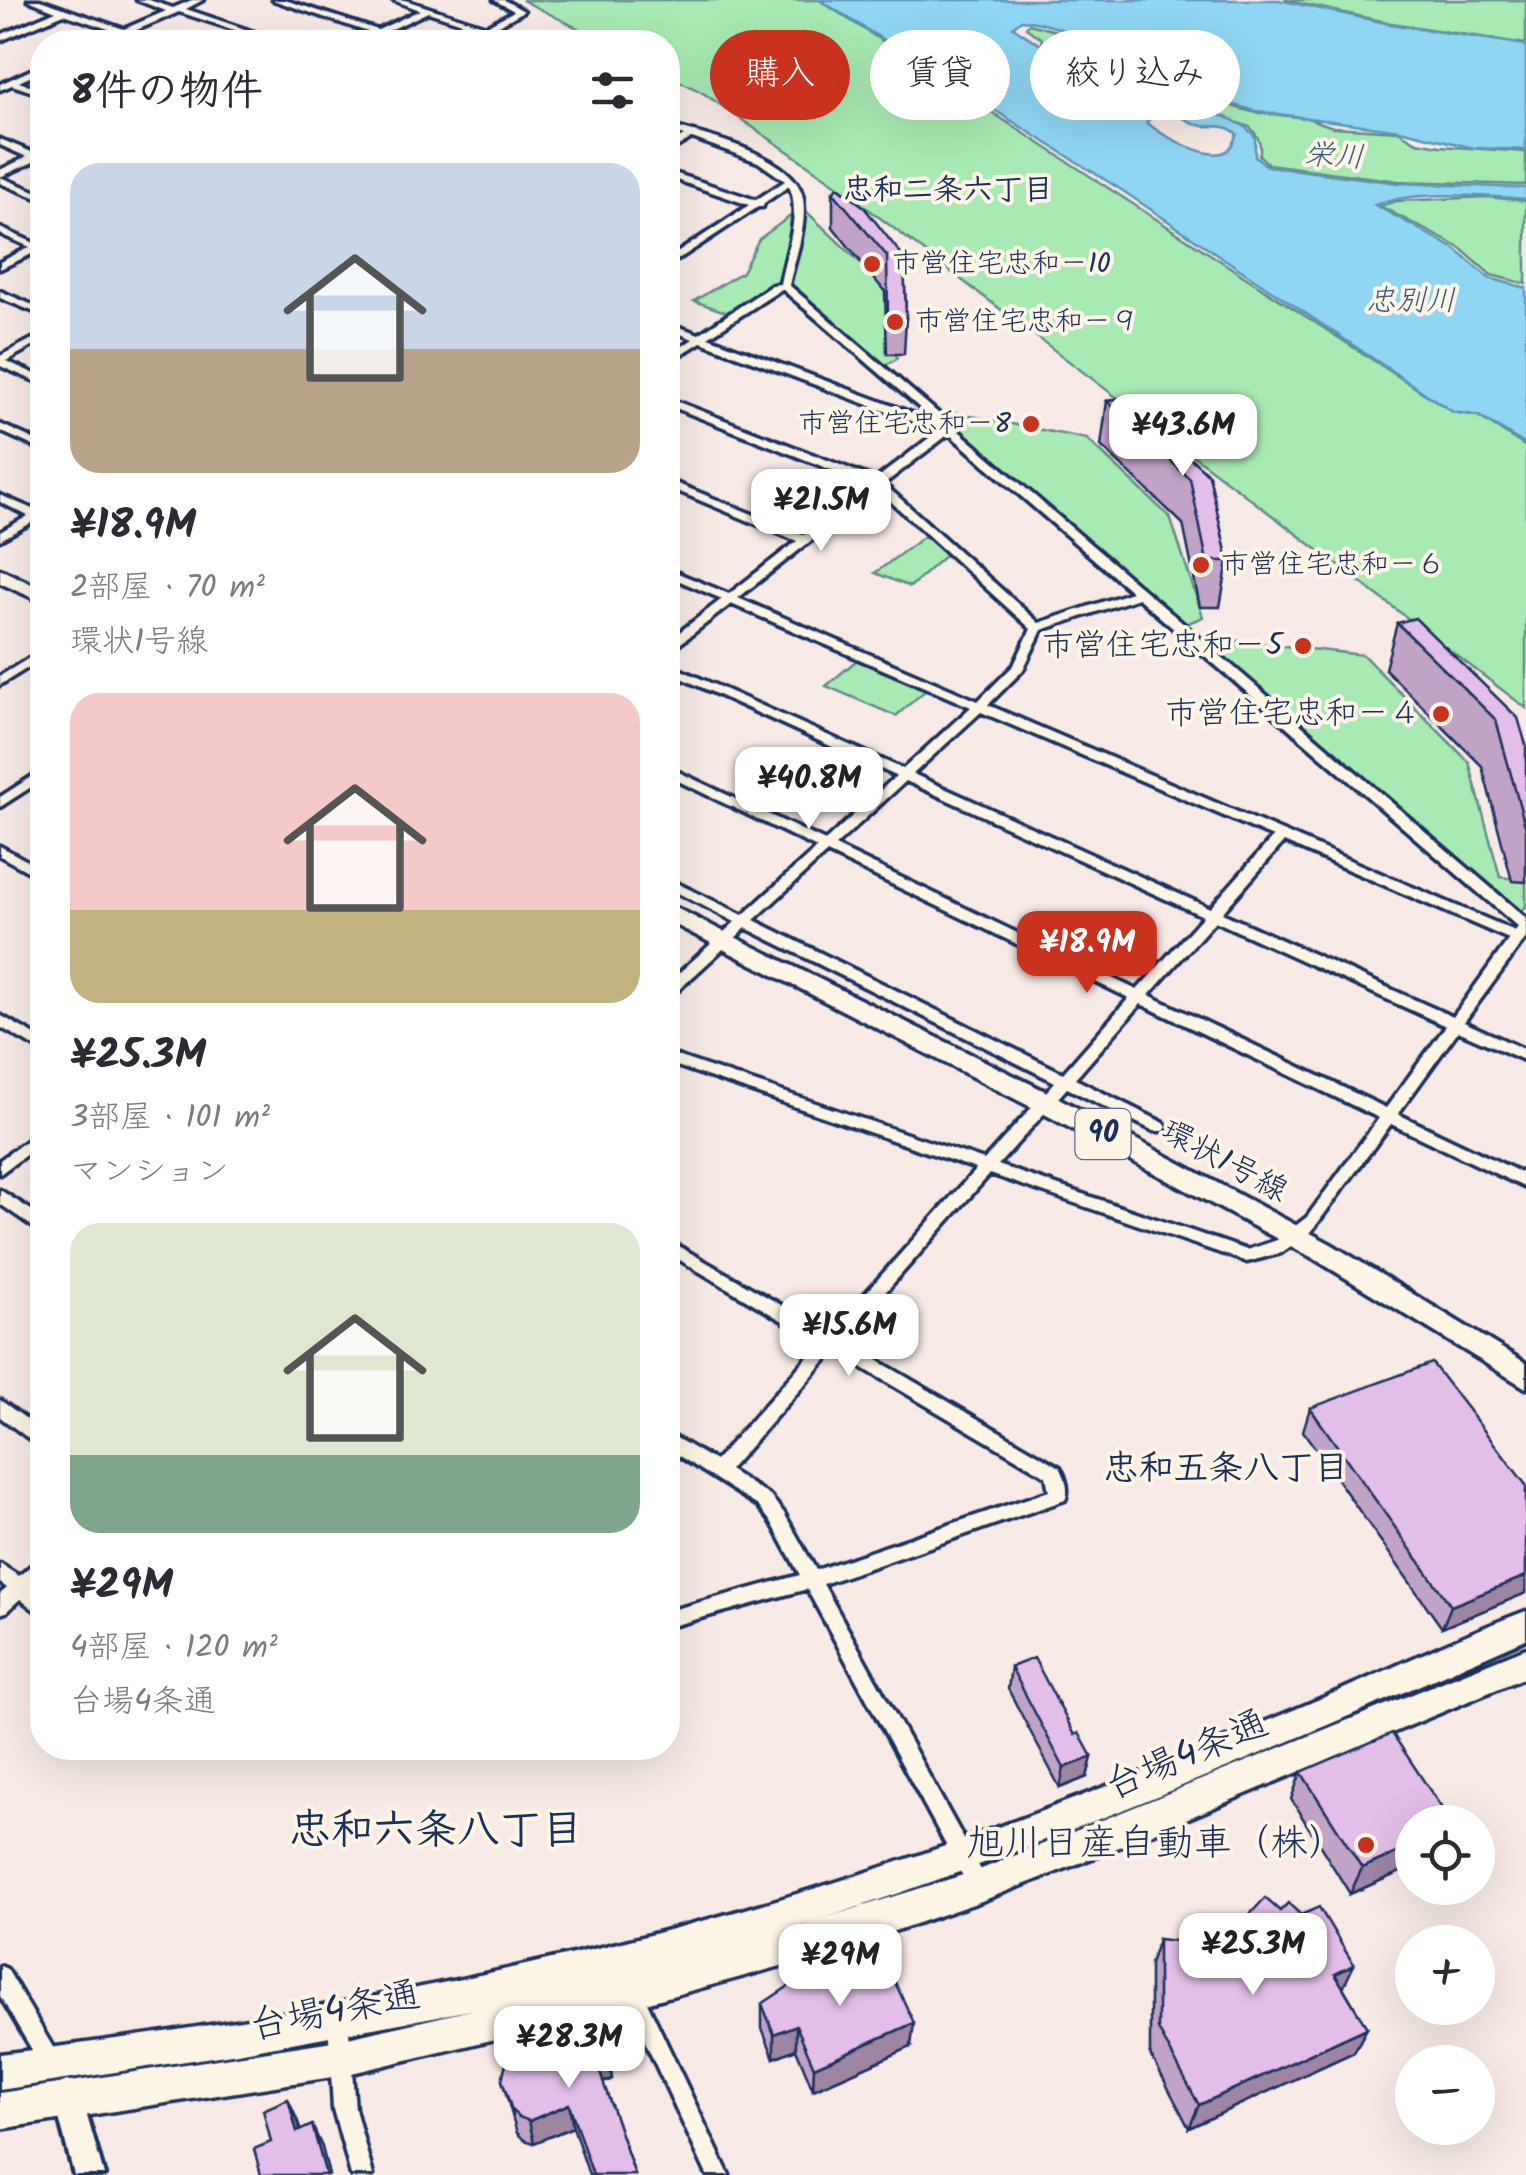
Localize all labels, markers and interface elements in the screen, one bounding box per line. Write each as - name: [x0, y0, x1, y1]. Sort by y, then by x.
- chip: 購入: [710, 30, 850, 120]
- chip: 賃貸: [870, 30, 1010, 120]
- chip: 絞り込み: [1030, 30, 1240, 120]
- text: 8件の物件: [70, 59, 263, 126]
- icon: filters: [585, 63, 640, 118]
- water label: 栄川: [1302, 131, 1366, 183]
- district label: 忠和二条六丁目: [843, 167, 1053, 215]
- icon: home: [265, 228, 445, 408]
- place label: 市営住宅忠和－10: [892, 242, 1111, 287]
- marker: 市営住宅忠和－10: [861, 253, 883, 275]
- water label: 忠別川: [1366, 278, 1456, 326]
- place label: 市営住宅忠和－９: [915, 300, 1139, 345]
- marker: 市営住宅忠和－９: [884, 311, 906, 333]
- pin: ¥43.6M: [1102, 394, 1264, 479]
- text: ¥43.6M: [1131, 401, 1235, 452]
- place label: 市営住宅忠和－8: [798, 402, 1011, 447]
- marker: 市営住宅忠和－8: [1020, 413, 1042, 435]
- pin: ¥21.5M: [740, 469, 902, 554]
- text: ¥21.5M: [773, 476, 869, 527]
- text: ¥18.9M: [70, 493, 196, 560]
- place label: 市営住宅忠和－６: [1221, 543, 1445, 588]
- marker: 市営住宅忠和－６: [1190, 554, 1212, 576]
- text: 2部屋 · 70 m²: [70, 563, 265, 614]
- text: 環状1号線: [70, 617, 208, 668]
- place label: 市営住宅忠和－5: [1042, 621, 1285, 672]
- marker: 市営住宅忠和－5: [1292, 635, 1314, 657]
- place label: 市営住宅忠和－４: [1165, 689, 1421, 740]
- marker: 市営住宅忠和－４: [1430, 703, 1452, 725]
- pin: ¥40.8M: [728, 747, 890, 832]
- text: ¥40.8M: [757, 754, 861, 805]
- icon: home: [265, 758, 445, 938]
- pin: ¥18.9M: [1006, 911, 1168, 996]
- text: ¥18.9M: [1039, 918, 1135, 969]
- text: ¥25.3M: [70, 1023, 206, 1090]
- text: 3部屋 · 101 m²: [70, 1093, 270, 1144]
- street label: 環状1号線: [1151, 1107, 1297, 1217]
- road number: 90: [1076, 1109, 1130, 1159]
- text: マンション: [70, 1147, 229, 1198]
- icon: home: [265, 1288, 445, 1468]
- pin: ¥15.6M: [768, 1294, 930, 1379]
- text: ¥15.6M: [802, 1301, 896, 1352]
- district label: 忠和五条八丁目: [1103, 1442, 1349, 1498]
- text: ¥29M: [70, 1553, 173, 1620]
- text: 4部屋 · 120 m²: [70, 1623, 278, 1674]
- text: 台場4条通: [70, 1677, 216, 1728]
- street label: 台場4条通: [1096, 1695, 1278, 1817]
- district label: 忠和六条八丁目: [289, 1798, 583, 1865]
- map controls: [1395, 1805, 1495, 2145]
- button: locate: [1395, 1805, 1495, 1905]
- place label: 旭川日産自動車（株）: [966, 1815, 1346, 1875]
- marker: 旭川日産自動車（株）: [1355, 1834, 1377, 1856]
- pin: ¥25.3M: [1172, 1913, 1334, 1998]
- text: ¥25.3M: [1201, 1920, 1305, 1971]
- pin: ¥29M: [781, 1924, 899, 2009]
- button: +: [1395, 1925, 1495, 2025]
- text: ¥29M: [801, 1931, 879, 1982]
- street label: 台場4条通: [244, 1966, 426, 2058]
- pin: ¥28.3M: [488, 2006, 650, 2091]
- text: ¥28.3M: [516, 2013, 622, 2064]
- button: −: [1395, 2045, 1495, 2145]

